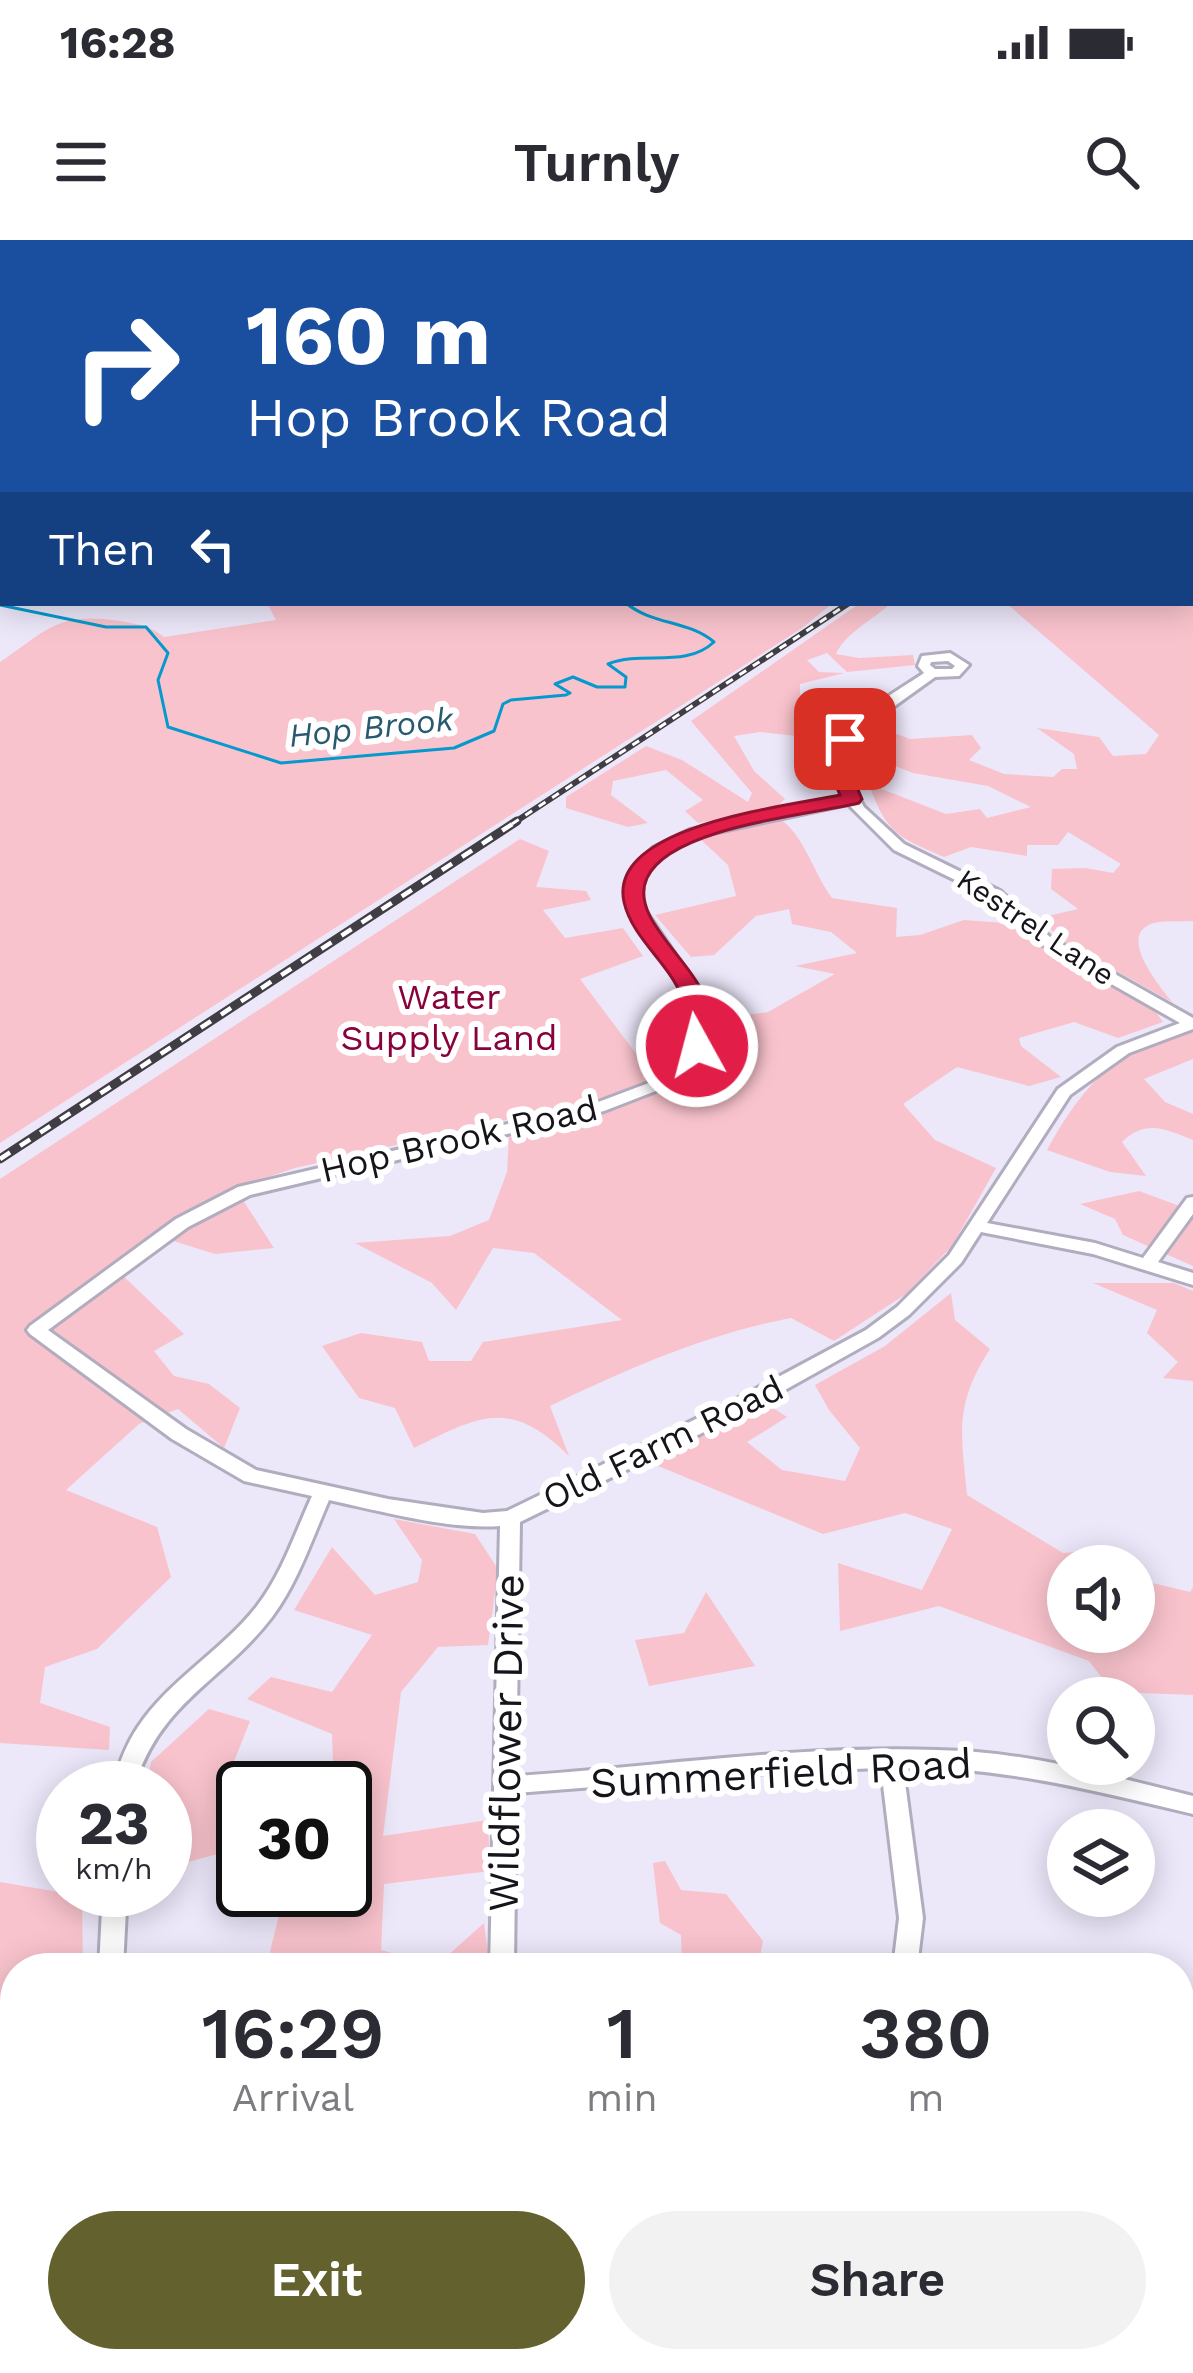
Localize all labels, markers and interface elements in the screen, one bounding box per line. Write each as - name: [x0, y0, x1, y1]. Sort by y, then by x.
- text: 16:28: [60, 16, 176, 69]
- icon: menu: [48, 129, 114, 195]
- icon: search: [1079, 129, 1145, 195]
- text: Turnly: [513, 131, 680, 194]
- text: 160 m: [246, 286, 491, 384]
- icon: right: [48, 288, 204, 444]
- text: Hop Brook Road: [246, 386, 671, 449]
- icon: left: [180, 516, 246, 582]
- text: Then: [48, 523, 156, 576]
- pin: [794, 688, 896, 790]
- water label: Hop Brook: [287, 699, 456, 755]
- icon: arrive: [812, 706, 878, 772]
- street label: Kestrel Lane: [951, 862, 1121, 992]
- park label: Water Supply Land: [340, 976, 558, 1059]
- position arrow: [634, 983, 760, 1109]
- street label: Hop Brook Road: [316, 1087, 602, 1191]
- street label: Old Farm Road: [536, 1367, 790, 1519]
- map controls: [1047, 1545, 1155, 1917]
- button: sound: [1047, 1545, 1155, 1653]
- street label: Wildflower Drive: [479, 1573, 533, 1913]
- button: search: [1047, 1677, 1155, 1785]
- street label: Summerfield Road: [589, 1739, 973, 1807]
- speed limit sign: 30: [216, 1761, 372, 1917]
- text: 23: [78, 1788, 150, 1859]
- button: layers: [1047, 1809, 1155, 1917]
- text: km/h: [75, 1851, 153, 1886]
- text: 16:29: [202, 1991, 384, 2075]
- text: 1: [607, 1991, 637, 2075]
- text: 380: [859, 1991, 992, 2075]
- text: Arrival: [232, 2075, 354, 2120]
- text: min: [586, 2075, 658, 2120]
- text: m: [907, 2075, 944, 2120]
- button: Exit: [48, 2211, 585, 2349]
- button: Share: [609, 2211, 1146, 2349]

